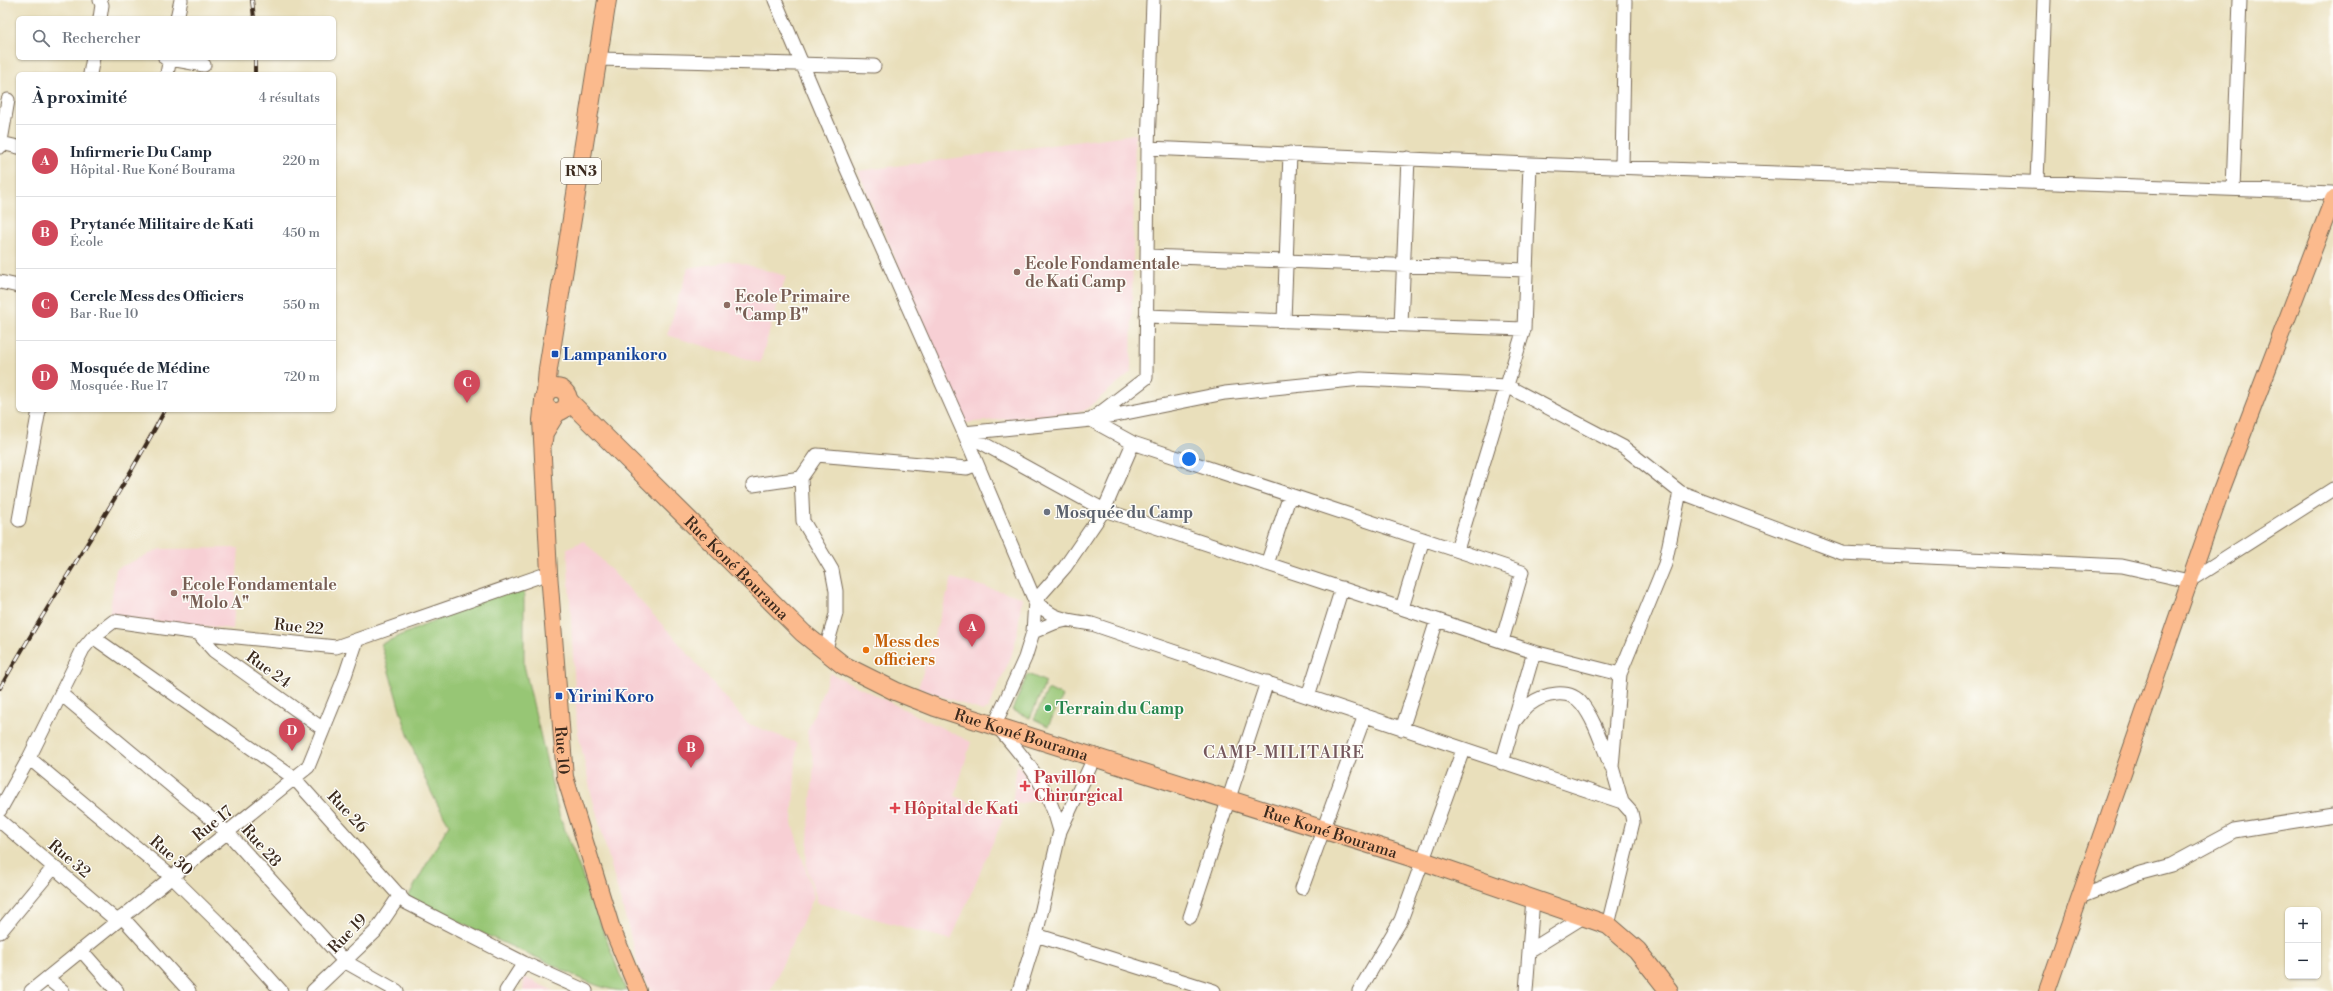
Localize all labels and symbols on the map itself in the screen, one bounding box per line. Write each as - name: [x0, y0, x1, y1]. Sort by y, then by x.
- road number: RN3: [561, 158, 601, 184]
- place label: Ecole Fondamentale de Kati Camp: [1025, 254, 1180, 292]
- marker: Ecole Fondamentale de Kati Camp: [1012, 267, 1022, 277]
- place label: Ecole Primaire "Camp B": [735, 287, 850, 325]
- marker: Ecole Primaire "Camp B": [722, 300, 732, 310]
- place label: Lampanikoro: [563, 345, 667, 365]
- marker: Lampanikoro: [550, 349, 560, 359]
- pin: C: [454, 370, 480, 403]
- your location: [1179, 449, 1199, 469]
- place label: Mosquée du Camp: [1055, 503, 1193, 523]
- marker: Mosquée du Camp: [1042, 507, 1052, 517]
- street label: Rue Koné Bourama: [680, 512, 794, 625]
- place label: Ecole Fondamentale "Molo A": [182, 575, 337, 613]
- marker: Ecole Fondamentale "Molo A": [169, 588, 179, 598]
- street label: Rue 22: [273, 614, 325, 640]
- pin: A: [959, 614, 985, 647]
- place label: Mess des officiers: [874, 632, 939, 670]
- marker: Mess des officiers: [861, 645, 871, 655]
- street label: Rue 24: [242, 647, 295, 693]
- place label: Yirini Koro: [567, 687, 654, 707]
- marker: Yirini Koro: [554, 691, 564, 701]
- place label: Terrain du Camp: [1056, 699, 1184, 719]
- marker: Terrain du Camp: [1043, 703, 1053, 713]
- street label: Rue Koné Bourama: [952, 705, 1092, 766]
- pin: D: [279, 718, 305, 751]
- street label: Rue 10: [550, 725, 574, 775]
- pin: B: [678, 735, 704, 768]
- district label: CAMP-MILITAIRE: [1203, 742, 1365, 764]
- place label: Pavillon Chirurgical: [1034, 768, 1124, 806]
- marker: Pavillon Chirurgical: [1019, 780, 1031, 792]
- street label: Rue 26: [323, 786, 372, 837]
- place label: Hôpital de Kati: [904, 799, 1018, 819]
- street label: Rue 17: [189, 802, 237, 846]
- marker: Hôpital de Kati: [889, 802, 901, 814]
- street label: Rue Koné Bourama: [1261, 802, 1401, 864]
- street label: Rue 28: [237, 820, 286, 871]
- street label: Rue 30: [146, 831, 197, 880]
- street label: Rue 32: [44, 835, 95, 882]
- street label: Rue 19: [324, 909, 372, 958]

